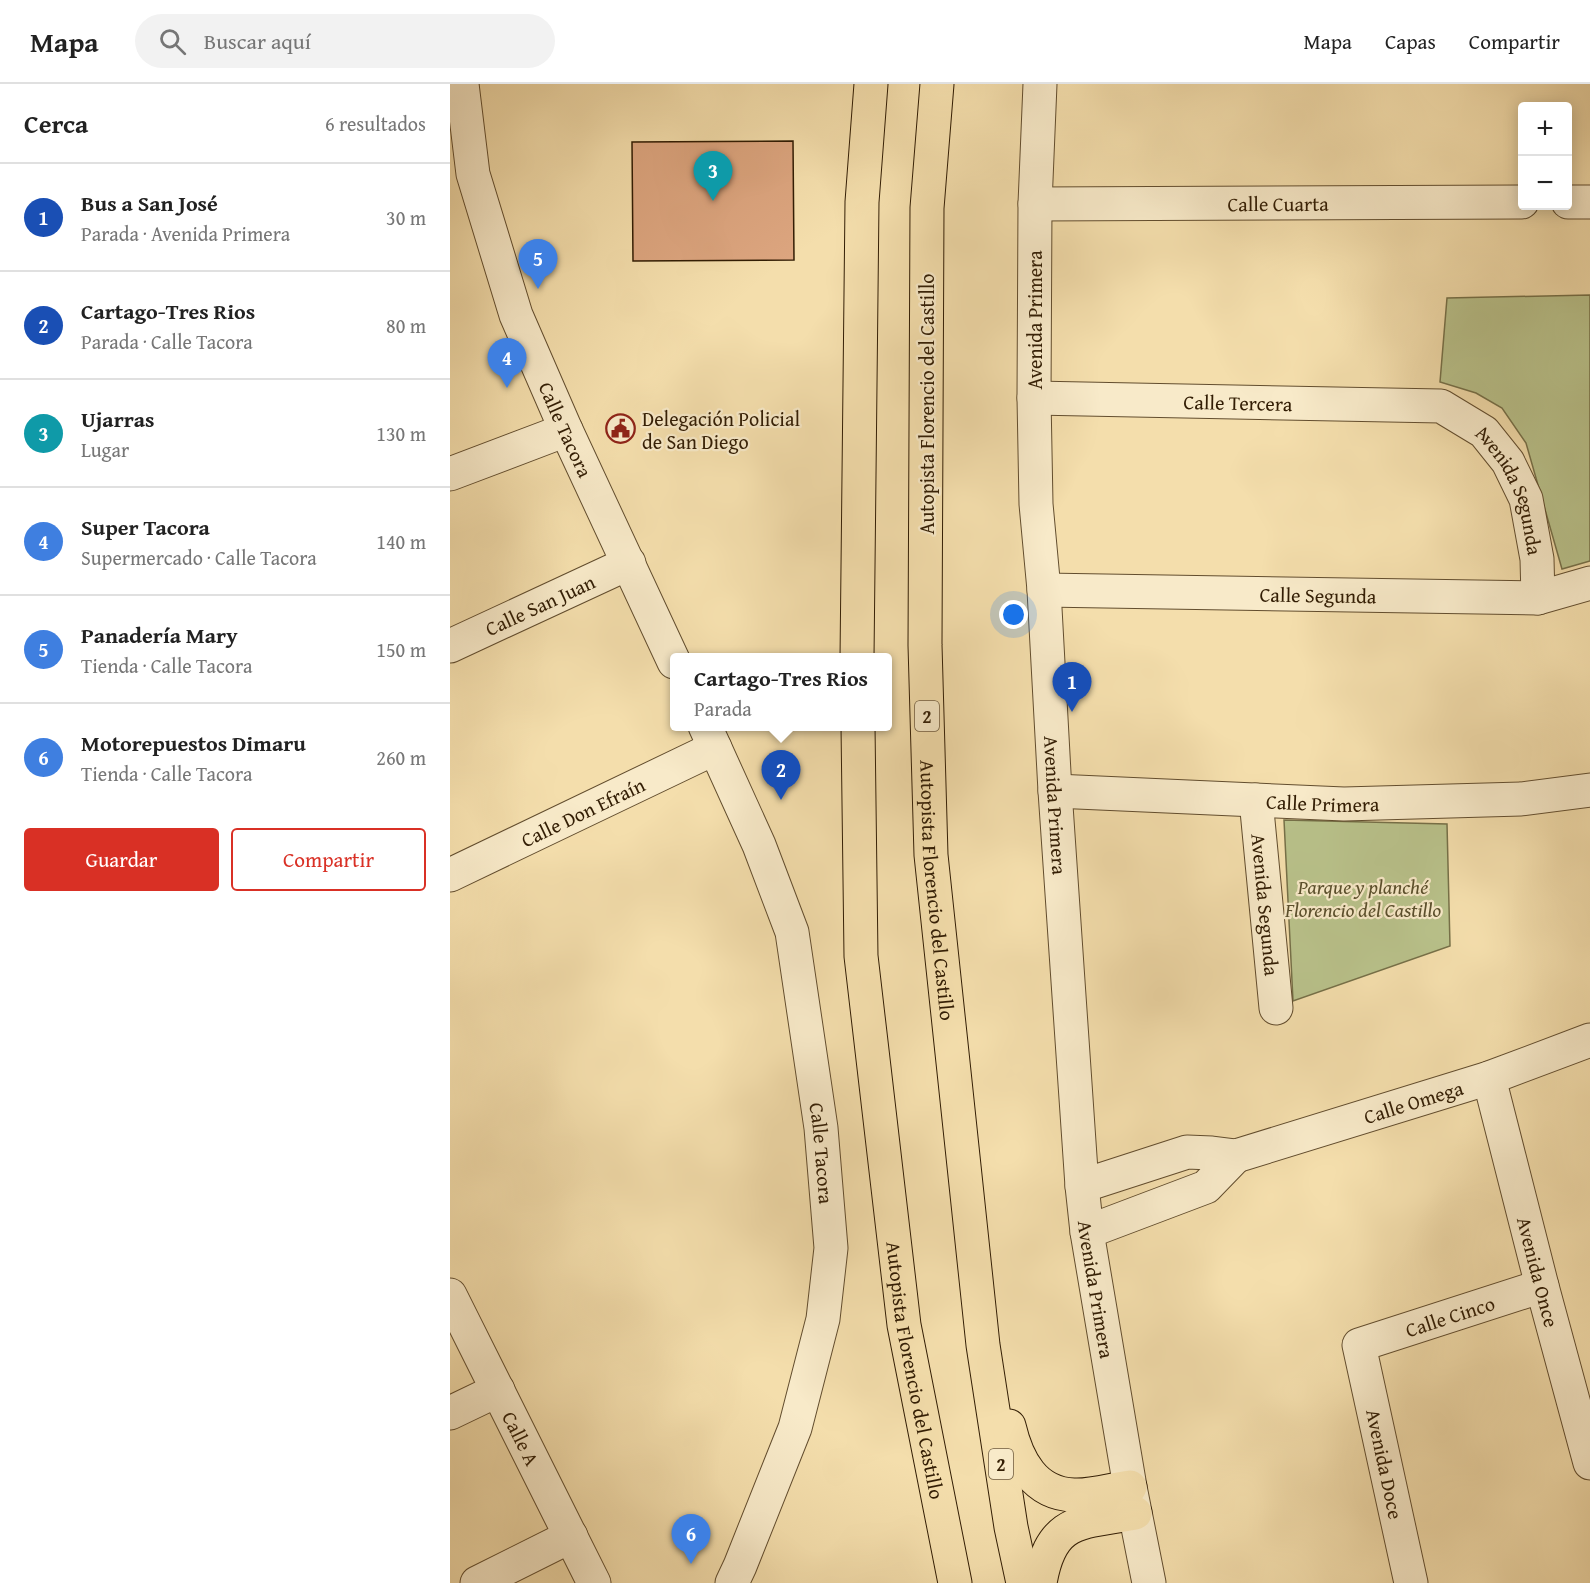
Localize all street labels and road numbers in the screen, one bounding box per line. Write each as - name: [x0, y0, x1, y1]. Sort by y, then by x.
- street label: Calle Cuarta: [1227, 188, 1329, 218]
- street label: Avenida Primera: [1020, 250, 1049, 390]
- street label: Autopista Florencio del Castillo: [912, 273, 941, 535]
- street label: Calle Tacora: [532, 377, 601, 482]
- street label: Calle Tercera: [1183, 386, 1293, 418]
- street label: Avenida Segunda: [1471, 416, 1551, 558]
- street label: Calle San Juan: [480, 566, 599, 642]
- street label: Calle Segunda: [1259, 579, 1377, 610]
- road number: 2: [915, 701, 939, 731]
- street label: Avenida Primera: [1037, 735, 1075, 876]
- street label: Autopista Florencio del Castillo: [914, 759, 963, 1022]
- street label: Calle Don Efraín: [516, 769, 649, 854]
- street label: Calle Primera: [1266, 786, 1380, 819]
- street label: Avenida Segunda: [1245, 832, 1287, 977]
- street label: Calle Omega: [1360, 1072, 1467, 1130]
- street label: Calle Tacora: [803, 1100, 842, 1206]
- street label: Avenida Once: [1510, 1213, 1567, 1330]
- street label: Avenida Primera: [1071, 1219, 1123, 1361]
- street label: Autopista Florencio del Castillo: [880, 1240, 953, 1502]
- street label: Calle Cinco: [1401, 1288, 1498, 1344]
- street label: Calle A: [496, 1406, 547, 1470]
- street label: Avenida Doce: [1359, 1406, 1411, 1522]
- road number: 2: [989, 1449, 1013, 1479]

